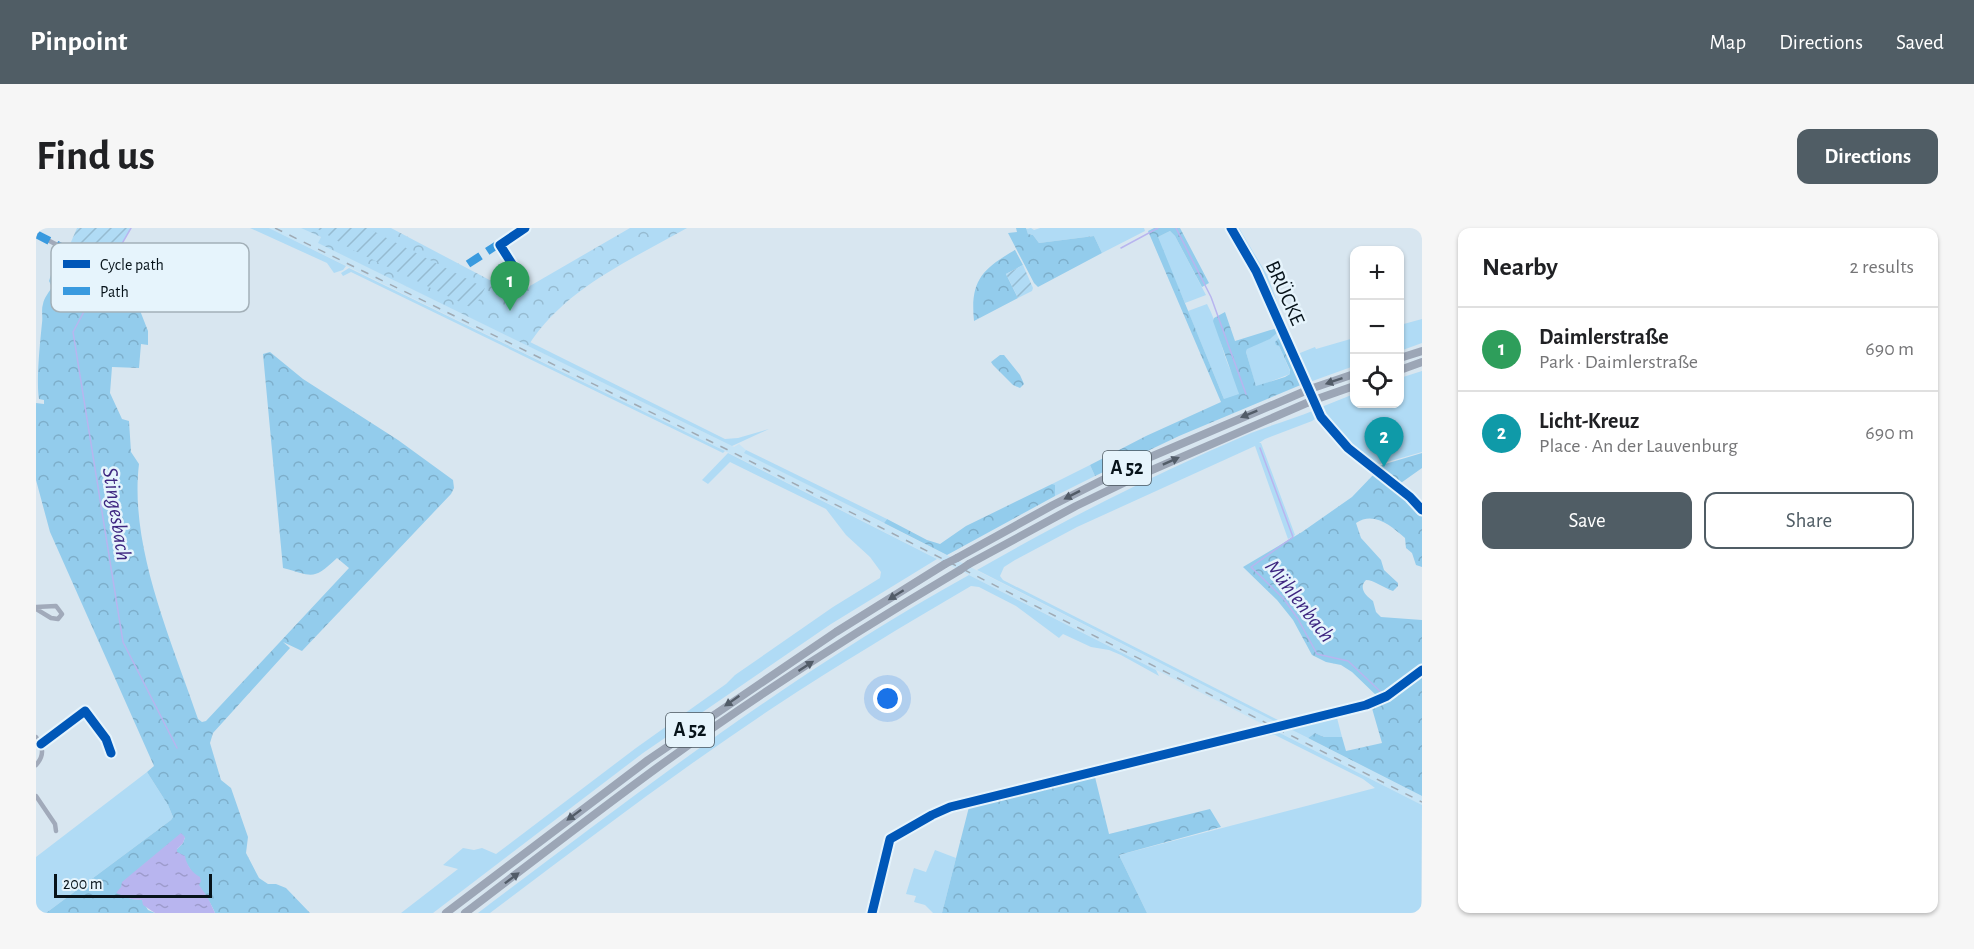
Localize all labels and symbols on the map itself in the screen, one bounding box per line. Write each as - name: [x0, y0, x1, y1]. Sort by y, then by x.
- legend: [51, 243, 249, 312]
- text: Cycle path: [100, 257, 164, 274]
- street label: BRÜCKE: [1262, 257, 1309, 328]
- pin: 1: [490, 262, 530, 311]
- text: Path: [100, 284, 129, 300]
- one-way arrow: [1325, 376, 1343, 386]
- one-way arrow: [1240, 410, 1258, 419]
- pin: 2: [1364, 418, 1404, 467]
- road number: A 52: [1103, 451, 1151, 485]
- one-way arrow: [1162, 456, 1180, 466]
- water label: Stingesbach: [99, 466, 135, 562]
- one-way arrow: [1063, 490, 1081, 500]
- water label: Mühlenbach: [1261, 556, 1339, 646]
- one-way arrow: [888, 589, 904, 600]
- one-way arrow: [798, 660, 814, 671]
- your location: [873, 684, 902, 713]
- one-way arrow: [724, 695, 740, 706]
- road number: A 52: [666, 713, 714, 747]
- one-way arrow: [567, 809, 582, 821]
- scale bar: [54, 871, 212, 898]
- one-way arrow: [504, 872, 519, 884]

